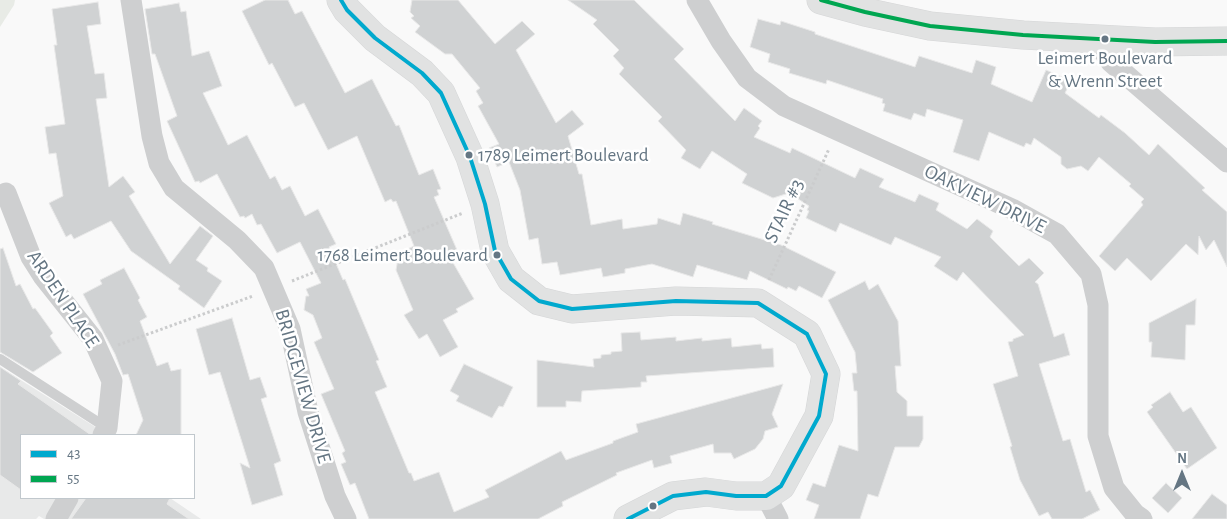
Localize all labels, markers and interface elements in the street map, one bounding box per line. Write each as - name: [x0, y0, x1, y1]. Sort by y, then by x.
- marker: Leimert Boulevard & Wrenn Street: [1100, 34, 1110, 44]
- place label: Leimert Boulevard & Wrenn Street: [1037, 47, 1173, 91]
- place label: 1789 Leimert Boulevard: [478, 144, 649, 166]
- marker: 1789 Leimert Boulevard: [464, 150, 474, 160]
- street label: OAKVIEW DRIVE: [920, 159, 1050, 239]
- street label: STAIR #3: [759, 175, 809, 247]
- place label: 1768 Leimert Boulevard: [317, 244, 488, 266]
- street label: ARDEN PLACE: [22, 246, 104, 352]
- marker: 1768 Leimert Boulevard: [492, 250, 502, 260]
- street label: BRIDGEVIEW DRIVE: [270, 306, 336, 466]
- legend: [20, 434, 195, 499]
- text: 43: [67, 446, 80, 461]
- north arrow: [1157, 449, 1207, 499]
- text: N: [1177, 452, 1187, 466]
- text: 55: [67, 471, 80, 486]
- unlabelled marker: [648, 501, 658, 511]

